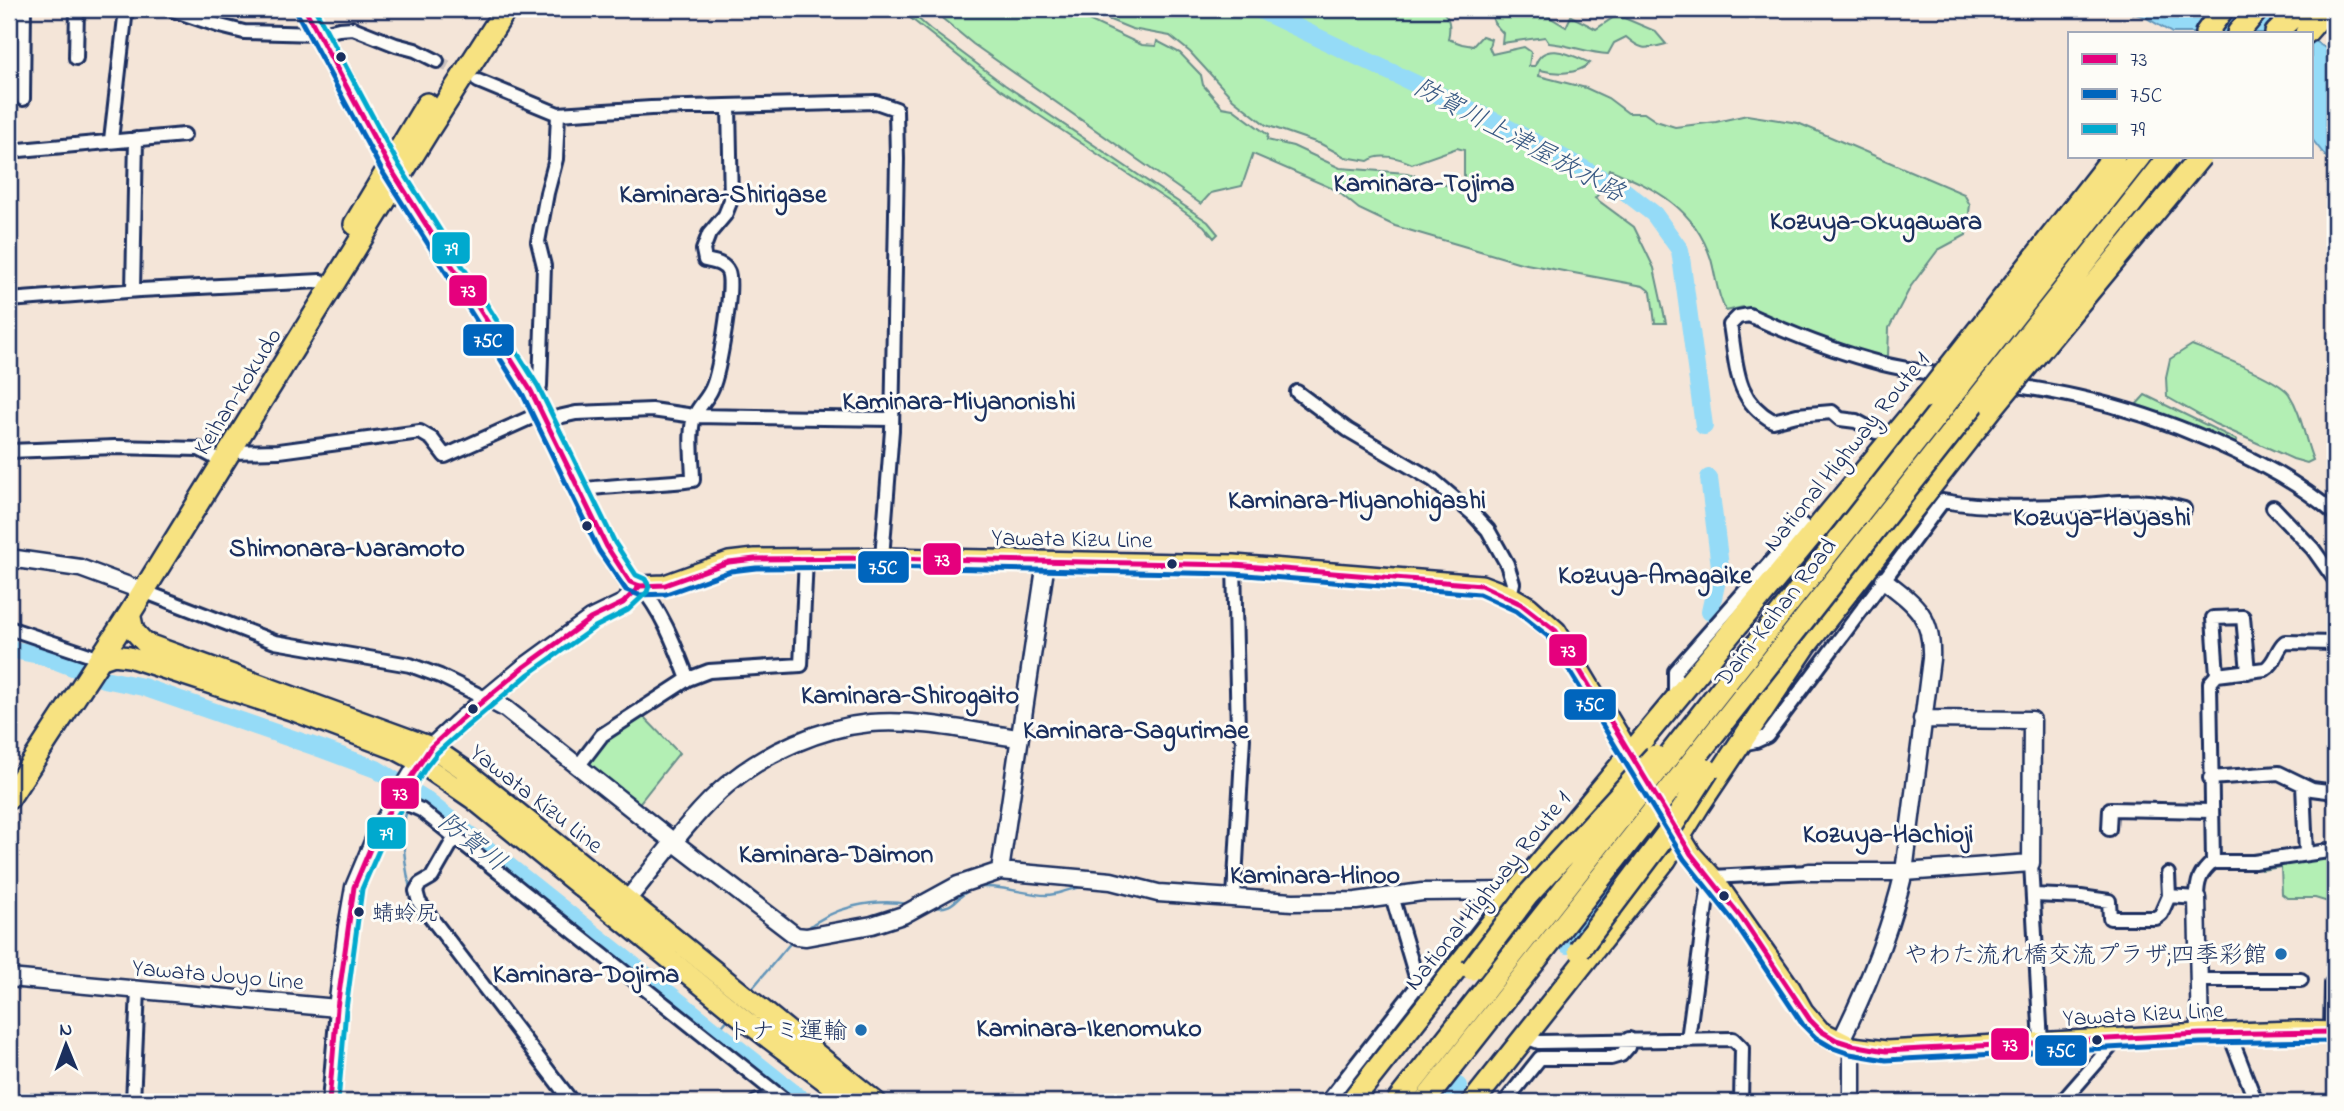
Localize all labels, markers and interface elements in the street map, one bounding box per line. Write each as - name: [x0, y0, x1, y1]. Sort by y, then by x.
- legend: [2068, 32, 2312, 158]
- text: 73: [2130, 46, 2147, 76]
- unlabelled marker: [334, 50, 348, 64]
- water label: 防賀川上津屋放水路: [1406, 70, 1633, 214]
- text: 75C: [2130, 82, 2162, 112]
- text: 79: [2130, 116, 2146, 146]
- district label: Kaminara-Tojima: [1333, 166, 1515, 204]
- district label: Kaminara-Shirigase: [619, 177, 828, 216]
- district label: Kozuya-Okugawara: [1770, 204, 1982, 243]
- line badge: 79: [431, 231, 471, 265]
- text: 79: [444, 237, 458, 264]
- line badge: 73: [448, 274, 488, 307]
- text: 73: [460, 279, 476, 306]
- street label: Keihan-kokudo: [186, 322, 292, 463]
- line badge: 75C: [462, 323, 515, 357]
- text: 75C: [473, 329, 503, 356]
- street label: National Highway Route 1: [1756, 345, 1941, 561]
- district label: Kaminara-Miyanonishi: [842, 384, 1076, 422]
- district label: Kaminara-Miyanohigashi: [1228, 483, 1486, 522]
- district label: Kozuya-Hayashi: [2013, 500, 2191, 538]
- unlabelled marker: [580, 519, 594, 533]
- street label: Yawata Kizu Line: [991, 522, 1153, 559]
- district label: Shimonara-Naramoto: [229, 531, 465, 569]
- street label: Daini-Keihan Road: [1707, 531, 1847, 696]
- line badge: 73: [922, 542, 962, 576]
- text: 73: [934, 548, 950, 575]
- line badge: 75C: [857, 550, 910, 584]
- text: 75C: [868, 556, 898, 583]
- unlabelled marker: [1165, 557, 1179, 571]
- district label: Kozuya-Amagaike: [1558, 558, 1753, 597]
- line badge: 73: [1548, 633, 1588, 667]
- text: 73: [1560, 639, 1576, 666]
- district label: Kaminara-Shirogaito: [801, 678, 1019, 717]
- line badge: 75C: [1563, 688, 1617, 721]
- text: 75C: [1575, 693, 1605, 720]
- unlabelled marker: [466, 702, 480, 716]
- district label: Kaminara-Sagurimae: [1023, 713, 1250, 752]
- street label: Yawata Kizu Line: [461, 737, 610, 864]
- line badge: 73: [380, 777, 420, 810]
- text: 73: [392, 782, 408, 809]
- street label: National Highway Route 1: [1397, 784, 1582, 1000]
- water label: 防賀川: [429, 804, 514, 882]
- line badge: 79: [366, 816, 407, 850]
- district label: Kozuya-Hachioji: [1803, 817, 1973, 855]
- text: 79: [379, 822, 393, 849]
- district label: Kaminara-Daimon: [739, 837, 933, 875]
- district label: Kaminara-Hinoo: [1230, 858, 1400, 896]
- unlabelled marker: [1717, 889, 1731, 903]
- place label: 蜻蛉尻: [372, 899, 438, 931]
- marker: 蜻蛉尻: [352, 905, 366, 919]
- place label: やわた流れ橋交流プラザ;四季彩館: [1904, 939, 2267, 974]
- marker: やわた流れ橋交流プラザ;四季彩館: [2273, 946, 2289, 962]
- street label: Yawata Joyo Line: [130, 952, 305, 1002]
- district label: Kaminara-Dojima: [493, 957, 679, 995]
- street label: Yawata Kizu Line: [2062, 994, 2225, 1037]
- north arrow: [32, 1010, 102, 1080]
- district label: Kaminara-Ikenomuko: [976, 1011, 1202, 1049]
- place label: トナミ運輸: [727, 1015, 847, 1050]
- text: N: [59, 1017, 73, 1044]
- marker: トナミ運輸: [853, 1022, 869, 1038]
- line badge: 73: [1990, 1027, 2030, 1061]
- text: 73: [2002, 1033, 2018, 1060]
- unlabelled marker: [2090, 1033, 2104, 1047]
- line badge: 75C: [2034, 1034, 2088, 1067]
- text: 75C: [2046, 1039, 2076, 1066]

